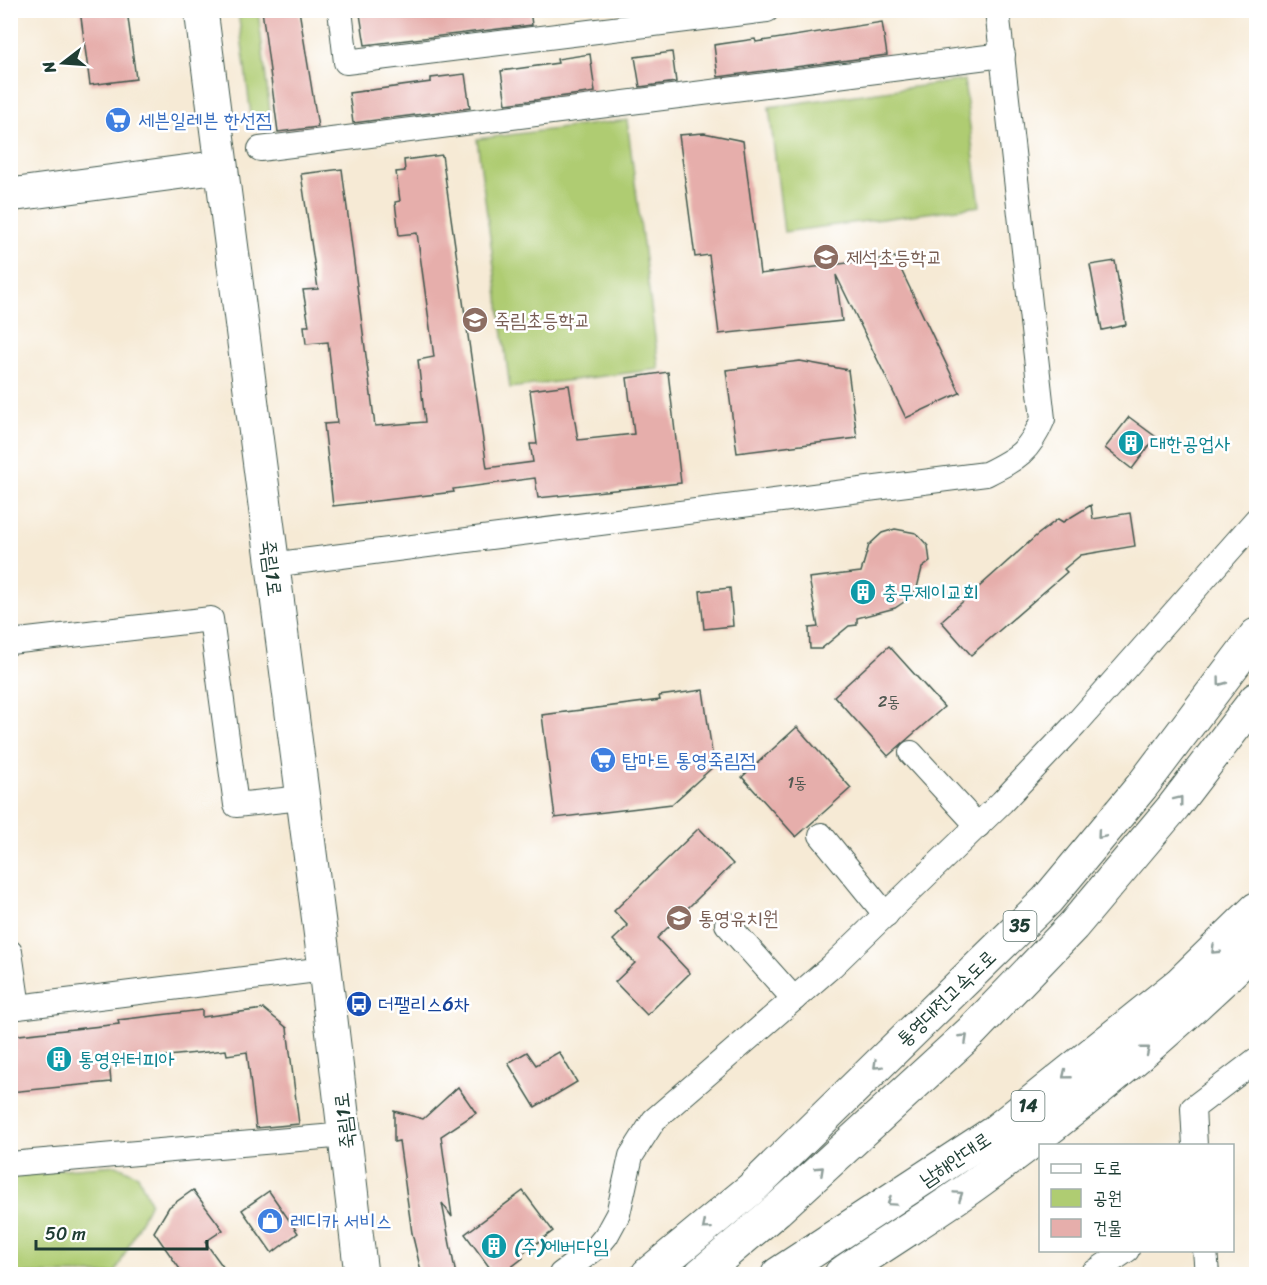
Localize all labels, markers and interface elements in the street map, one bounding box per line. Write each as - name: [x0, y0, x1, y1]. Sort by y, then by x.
- north arrow: [33, 33, 93, 93]
- text: N: [33, 57, 65, 78]
- place label: 세븐일레븐 한선점: [138, 103, 272, 138]
- supermarket icon: 세븐일레븐 한선점: [103, 105, 133, 135]
- place label: 제석초등학교: [846, 240, 943, 275]
- school or university icon: 제석초등학교: [811, 242, 841, 272]
- place label: 죽림초등학교: [494, 303, 591, 338]
- school or university icon: 죽림초등학교: [460, 305, 490, 335]
- place label: 대한공업사: [1150, 426, 1230, 461]
- building icon: 대한공업사: [1116, 428, 1146, 458]
- street label: 죽림1로: [251, 538, 292, 598]
- place label: 충무제이교회: [882, 575, 979, 610]
- building icon: 충무제이교회: [848, 577, 878, 607]
- one-way arrow: [1217, 675, 1228, 686]
- house number: 2동: [878, 687, 900, 716]
- place label: 탑마트 통영죽림점: [622, 743, 756, 778]
- supermarket icon: 탑마트 통영죽림점: [588, 745, 618, 775]
- house number: 1동: [787, 768, 807, 797]
- one-way arrow: [1172, 796, 1183, 807]
- one-way arrow: [1097, 828, 1108, 839]
- place label: 통영유치원: [698, 901, 778, 936]
- school or university icon: 통영유치원: [664, 903, 694, 933]
- road number: 35: [1004, 911, 1036, 941]
- street label: 통영대전고속도로: [888, 941, 1005, 1056]
- one-way arrow: [1211, 942, 1222, 953]
- place label: 더팰리스6차: [378, 987, 470, 1022]
- bus stop icon: 더팰리스6차: [344, 989, 374, 1019]
- one-way arrow: [957, 1034, 967, 1045]
- place label: 통영워터피아: [78, 1042, 175, 1077]
- building icon: 통영워터피아: [44, 1044, 74, 1074]
- one-way arrow: [1139, 1046, 1150, 1057]
- one-way arrow: [874, 1058, 885, 1069]
- one-way arrow: [1061, 1068, 1072, 1079]
- street label: 죽림1로: [324, 1091, 365, 1151]
- road number: 14: [1012, 1091, 1044, 1121]
- street label: 남해안대로: [912, 1122, 998, 1196]
- legend: [1039, 1144, 1234, 1252]
- text: 도로: [1093, 1152, 1122, 1184]
- one-way arrow: [814, 1166, 824, 1177]
- text: 공원: [1093, 1182, 1122, 1214]
- one-way arrow: [952, 1191, 963, 1202]
- one-way arrow: [887, 1195, 898, 1206]
- place label: 레디카 서비스: [290, 1204, 392, 1239]
- shop icon: 레디카 서비스: [255, 1206, 285, 1236]
- text: 건물: [1093, 1212, 1122, 1244]
- scale bar: [36, 1213, 207, 1251]
- text: 50 m: [45, 1218, 86, 1250]
- one-way arrow: [702, 1219, 713, 1230]
- place label: (주)에버다임: [514, 1229, 609, 1264]
- building icon: (주)에버다임: [479, 1231, 509, 1261]

